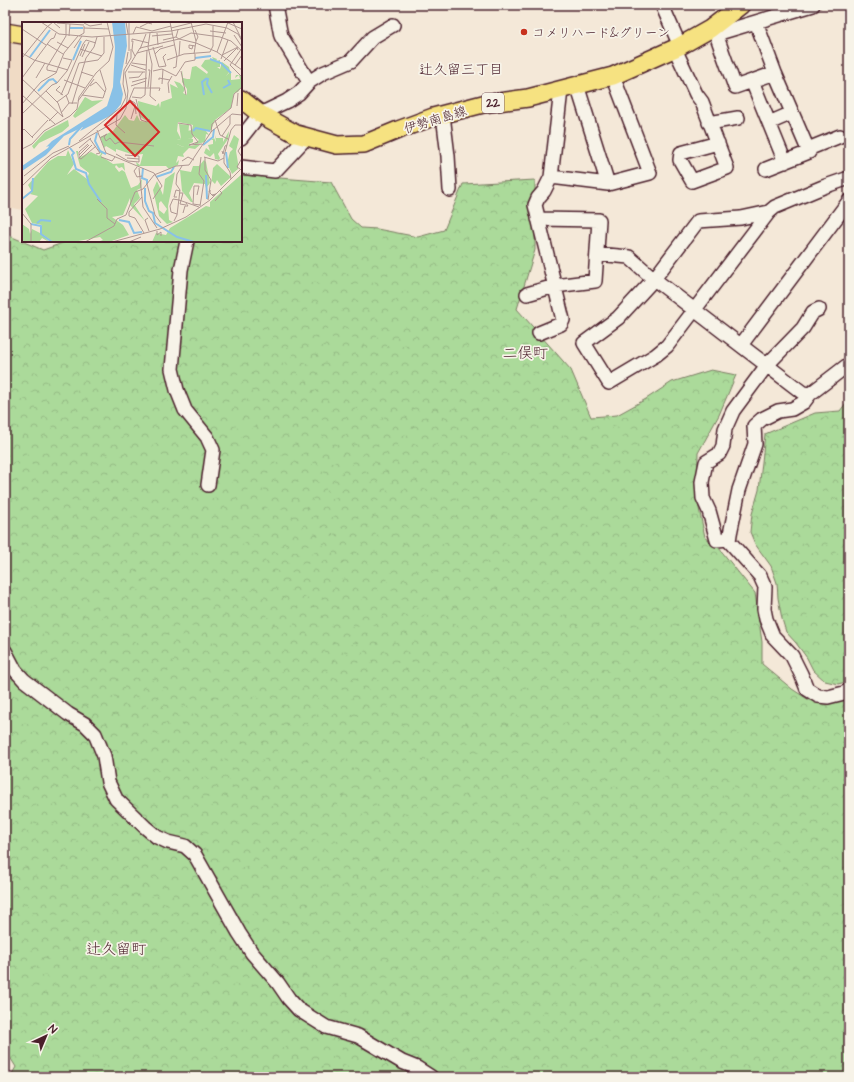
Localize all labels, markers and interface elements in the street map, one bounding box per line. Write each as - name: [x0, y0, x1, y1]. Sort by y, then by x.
- inset map: [22, 22, 242, 242]
- place label: コメリハード&グリーン: [532, 24, 670, 42]
- marker: コメリハード&グリーン: [519, 27, 529, 37]
- district label: 辻久留三丁目: [419, 60, 503, 80]
- road number: 22: [482, 93, 504, 113]
- street label: 伊勢南島線: [402, 102, 470, 138]
- district label: 二俣町: [502, 343, 548, 364]
- district label: 辻久留町: [86, 939, 147, 960]
- north arrow: [26, 1016, 66, 1056]
- text: N: [45, 1021, 60, 1037]

